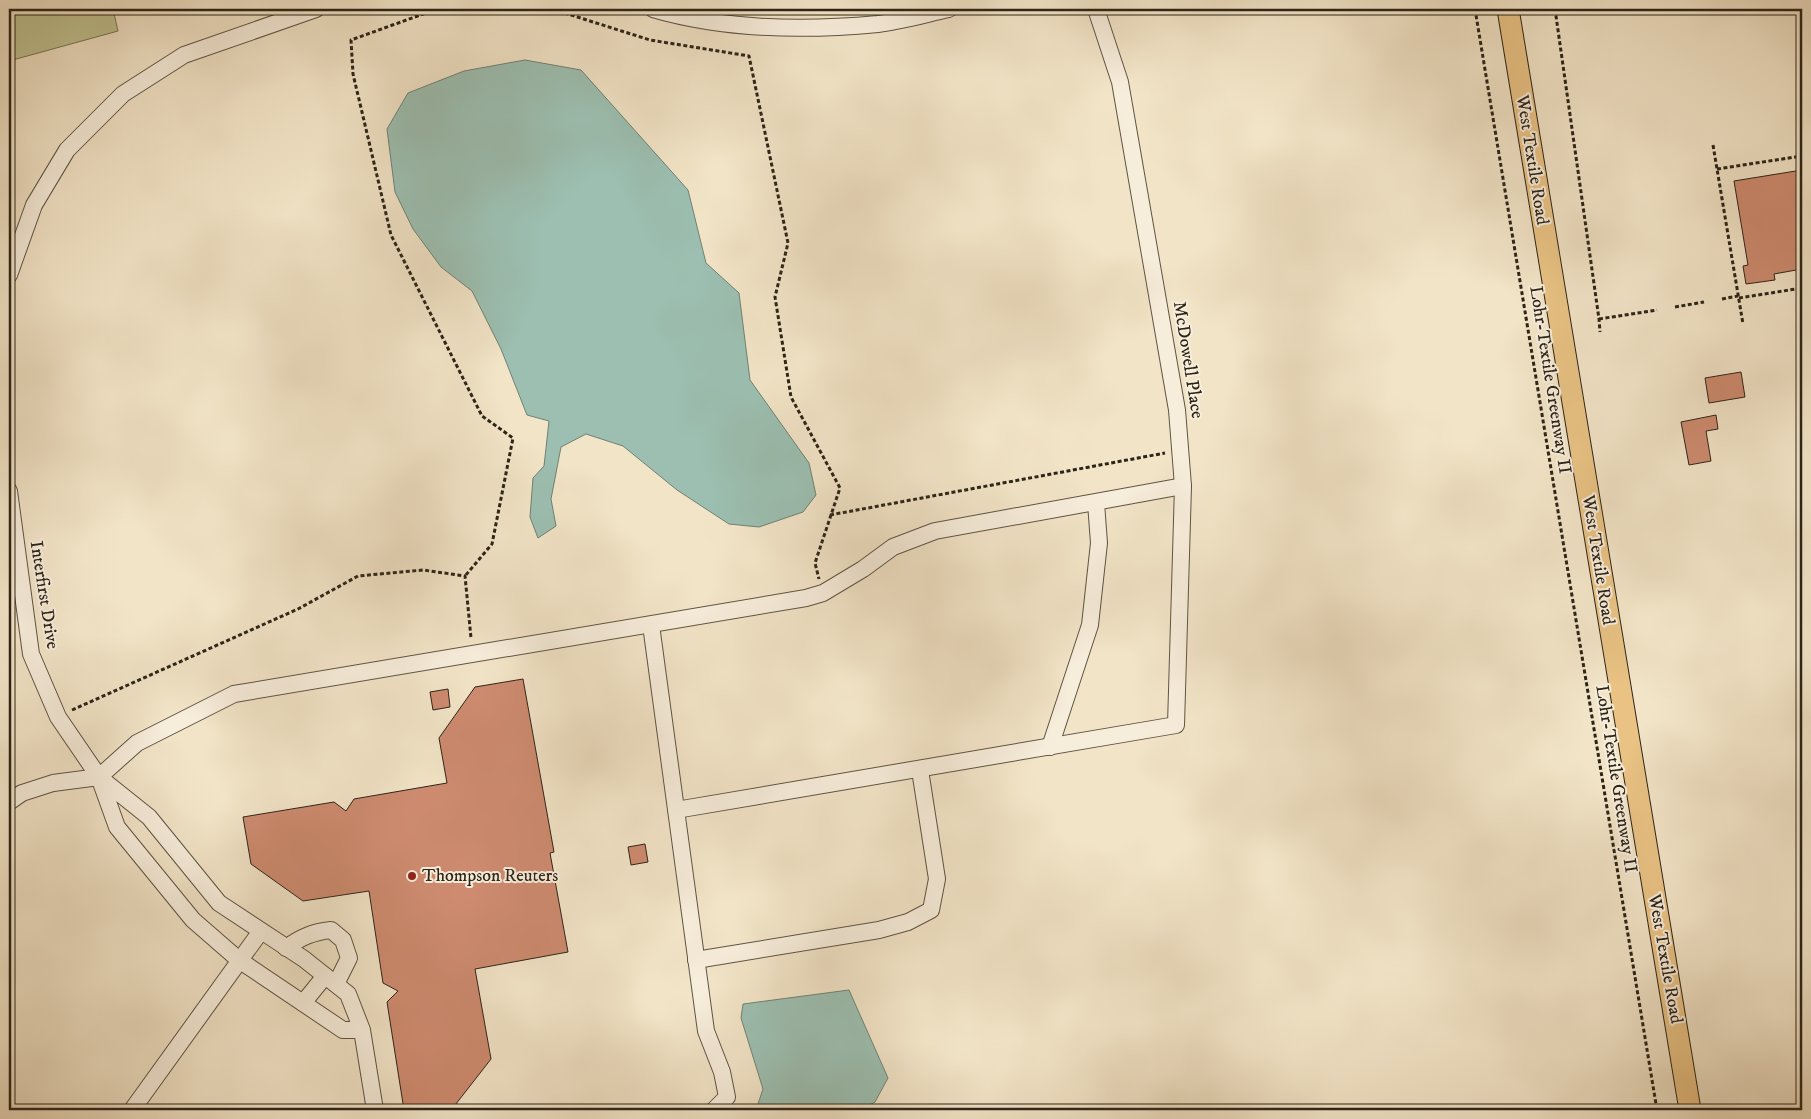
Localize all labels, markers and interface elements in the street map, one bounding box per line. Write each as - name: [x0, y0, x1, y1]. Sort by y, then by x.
- street label: West Textile Road: [1511, 93, 1553, 227]
- street label: Lohr-Textile Greenway II: [1524, 284, 1576, 476]
- street label: McDowell Place: [1168, 300, 1208, 420]
- street label: West Textile Road: [1577, 493, 1619, 627]
- street label: Interfirst Drive: [25, 539, 63, 651]
- street label: Lohr-Textile Greenway II: [1590, 683, 1642, 875]
- place label: Thompson Reuters: [422, 865, 558, 887]
- marker: Thompson Reuters: [406, 870, 418, 882]
- street label: West Textile Road: [1643, 892, 1687, 1026]

